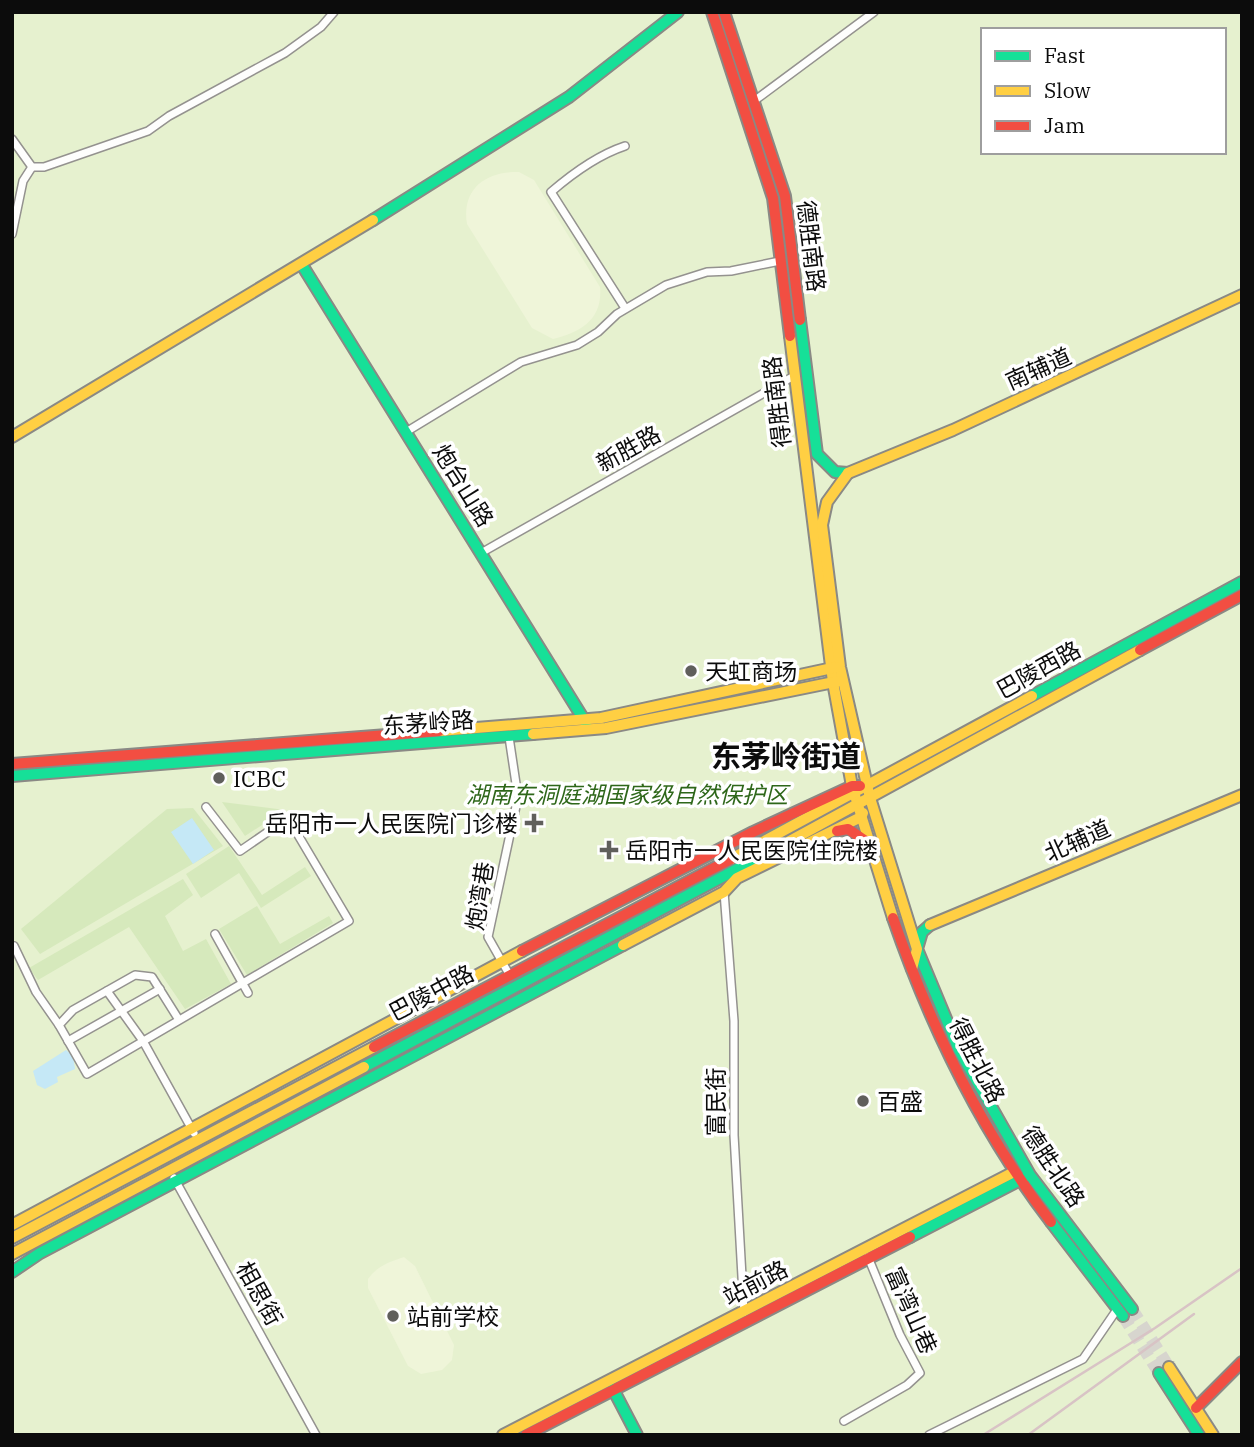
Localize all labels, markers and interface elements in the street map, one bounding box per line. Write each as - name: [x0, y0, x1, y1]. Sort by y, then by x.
- legend: [981, 28, 1226, 154]
- text: Fast: [1044, 41, 1085, 69]
- text: Slow: [1044, 76, 1091, 104]
- text: Jam: [1044, 111, 1085, 139]
- street label: 德胜南路: [792, 199, 832, 293]
- street label: 南辅道: [1000, 340, 1076, 396]
- street label: 得胜南路: [756, 355, 796, 449]
- street label: 新胜路: [591, 418, 665, 478]
- street label: 炮台山路: [427, 438, 501, 532]
- street label: 巴陵西路: [990, 634, 1086, 704]
- place label: 天虹商场: [705, 656, 797, 686]
- marker: 天虹商场: [683, 663, 699, 679]
- street label: 东茅岭路: [381, 704, 475, 740]
- district label: 东茅岭街道: [711, 736, 861, 775]
- place label: ICBC: [233, 763, 286, 793]
- marker: ICBC: [211, 770, 227, 786]
- park label: 湖南东洞庭湖国家级自然保护区: [466, 779, 791, 809]
- place label: 岳阳市一人民医院门诊楼: [265, 808, 518, 838]
- street label: 北辅道: [1039, 812, 1115, 868]
- marker: 岳阳市一人民医院门诊楼: [524, 813, 544, 833]
- place label: 岳阳市一人民医院住院楼: [625, 835, 878, 865]
- marker: 岳阳市一人民医院住院楼: [599, 840, 619, 860]
- street label: 炮湾巷: [459, 860, 499, 932]
- street label: 巴陵中路: [383, 957, 479, 1027]
- street label: 得胜北路: [944, 1012, 1012, 1108]
- street label: 富民街: [700, 1068, 730, 1137]
- place label: 百盛: [877, 1086, 923, 1116]
- marker: 百盛: [855, 1093, 871, 1109]
- street label: 德胜北路: [1016, 1119, 1092, 1213]
- street label: 站前路: [717, 1253, 793, 1311]
- street label: 相思街: [230, 1256, 290, 1330]
- street label: 富湾山巷: [880, 1262, 944, 1358]
- place label: 站前学校: [407, 1301, 499, 1331]
- marker: 站前学校: [385, 1308, 401, 1324]

